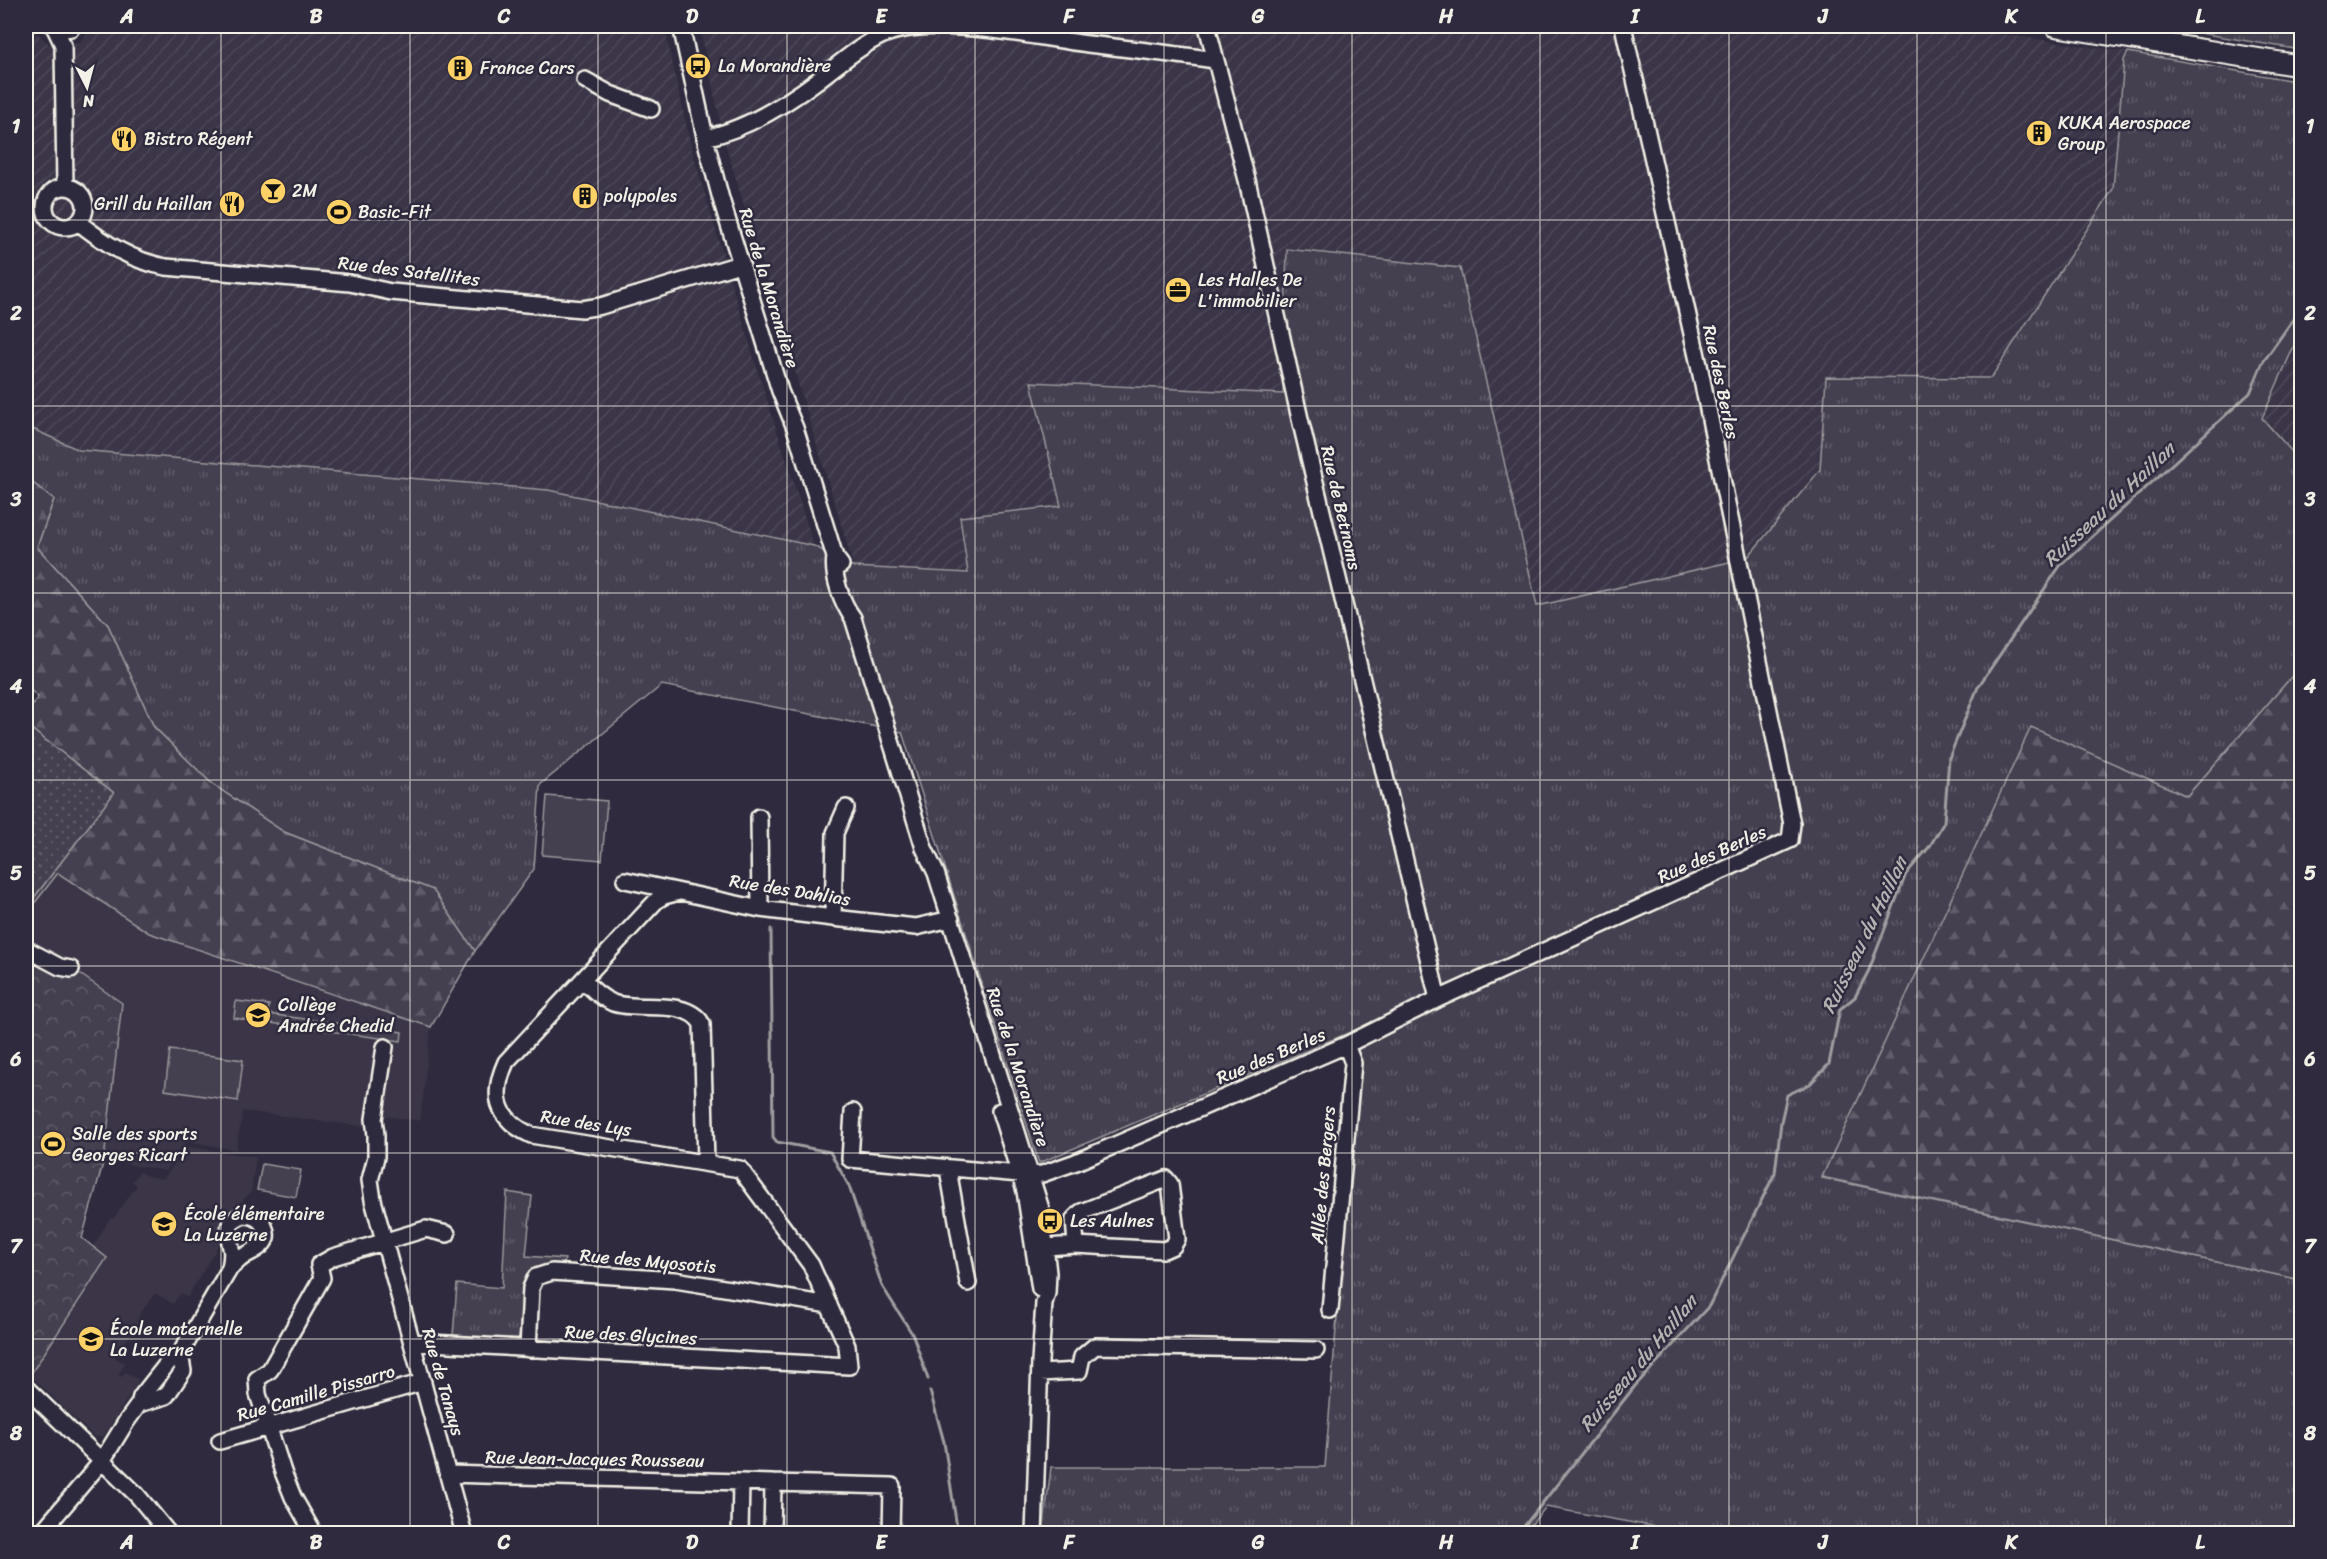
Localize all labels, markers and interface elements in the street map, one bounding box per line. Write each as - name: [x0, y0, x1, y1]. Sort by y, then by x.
- text: A: [119, 0, 134, 34]
- text: B: [310, 0, 323, 34]
- text: C: [497, 0, 511, 34]
- text: D: [686, 0, 699, 34]
- text: E: [875, 0, 888, 34]
- text: F: [1063, 0, 1076, 34]
- text: G: [1251, 0, 1265, 34]
- text: H: [1438, 0, 1454, 34]
- text: I: [1630, 0, 1641, 34]
- text: J: [1817, 0, 1829, 34]
- text: K: [2004, 0, 2019, 34]
- text: L: [2195, 0, 2205, 34]
- place label: La Morandière: [718, 50, 831, 82]
- bus stop icon: La Morandière: [683, 51, 713, 81]
- place label: France Cars: [480, 52, 575, 84]
- building icon: France Cars: [445, 53, 475, 83]
- north arrow: [57, 57, 117, 117]
- text: N: [81, 86, 97, 117]
- place label: KUKA Aerospace Group: [2058, 107, 2191, 160]
- text: 1: [12, 109, 21, 144]
- text: 1: [2306, 109, 2315, 144]
- building icon: KUKA Aerospace Group: [2024, 118, 2054, 148]
- place label: Bistro Régent: [144, 123, 253, 155]
- restaurant icon: Bistro Régent: [109, 124, 139, 154]
- place label: 2M: [292, 175, 317, 207]
- bar icon: 2M: [258, 176, 288, 206]
- place label: polypoles: [603, 180, 677, 212]
- building icon: polypoles: [570, 181, 600, 211]
- place label: Grill du Haillan: [94, 188, 212, 220]
- restaurant icon: Grill du Haillan: [217, 189, 247, 219]
- place label: Basic-Fit: [358, 196, 432, 228]
- sports icon: Basic-Fit: [324, 197, 354, 227]
- street label: Rue de la Morandière: [729, 204, 809, 372]
- street label: Rue des Satellites: [336, 246, 482, 296]
- place label: Les Halles De L'immobilier: [1198, 264, 1302, 317]
- office icon: Les Halles De L'immobilier: [1163, 275, 1193, 305]
- text: 2: [9, 296, 22, 331]
- text: 2: [2303, 296, 2316, 331]
- street label: Rue des Berles: [1693, 322, 1749, 443]
- water label: Ruisseau du Haillan: [2035, 432, 2185, 575]
- street label: Rue de Betnoms: [1311, 443, 1371, 574]
- text: 3: [10, 482, 22, 517]
- text: 3: [2304, 482, 2316, 517]
- text: 4: [9, 669, 23, 704]
- text: 4: [2303, 669, 2317, 704]
- street label: Rue des Berles: [1652, 815, 1772, 892]
- water label: Ruisseau du Haillan: [1811, 849, 1919, 1020]
- text: 5: [10, 856, 22, 891]
- text: 5: [2304, 856, 2316, 891]
- street label: Rue des Dahlias: [727, 865, 854, 915]
- street label: Rue de la Morandière: [977, 983, 1059, 1151]
- place label: Collège Andrée Chedid: [277, 989, 395, 1042]
- school or university icon: Collège Andrée Chedid: [243, 1000, 273, 1030]
- street label: Rue des Berles: [1211, 1018, 1331, 1093]
- text: 6: [9, 1042, 22, 1077]
- text: 6: [2303, 1042, 2316, 1077]
- street label: Rue des Lys: [538, 1100, 634, 1146]
- street label: Allée des Bergers: [1301, 1104, 1345, 1246]
- place label: Salle des sports Georges Ricart: [72, 1118, 198, 1171]
- sports icon: Salle des sports Georges Ricart: [38, 1129, 68, 1159]
- place label: École élémentaire La Luzerne: [184, 1198, 325, 1251]
- place label: Les Aulnes: [1070, 1205, 1155, 1237]
- bus stop icon: Les Aulnes: [1035, 1206, 1065, 1236]
- school or university icon: École élémentaire La Luzerne: [149, 1209, 179, 1239]
- text: 7: [10, 1229, 23, 1264]
- text: 7: [2304, 1229, 2317, 1264]
- street label: Rue des Myosotis: [579, 1239, 718, 1283]
- water label: Ruisseau du Haillan: [1570, 1285, 1708, 1440]
- place label: École maternelle La Luzerne: [110, 1313, 243, 1366]
- street label: Rue des Glycines: [564, 1316, 699, 1354]
- school or university icon: École maternelle La Luzerne: [76, 1324, 106, 1354]
- street label: Rue de Tanays: [412, 1324, 474, 1440]
- street label: Rue Camille Pissarro: [233, 1355, 399, 1431]
- text: 8: [9, 1416, 23, 1451]
- text: 8: [2303, 1416, 2317, 1451]
- street label: Rue Jean-Jacques Rousseau: [485, 1441, 705, 1477]
- text: A: [119, 1525, 134, 1559]
- text: B: [310, 1525, 323, 1559]
- text: C: [497, 1525, 511, 1559]
- text: D: [686, 1525, 699, 1559]
- text: E: [875, 1525, 888, 1559]
- text: F: [1063, 1525, 1076, 1559]
- text: G: [1251, 1525, 1265, 1559]
- text: H: [1438, 1525, 1454, 1559]
- text: I: [1630, 1525, 1641, 1559]
- text: J: [1817, 1525, 1829, 1559]
- text: K: [2004, 1525, 2019, 1559]
- text: L: [2195, 1525, 2205, 1559]

